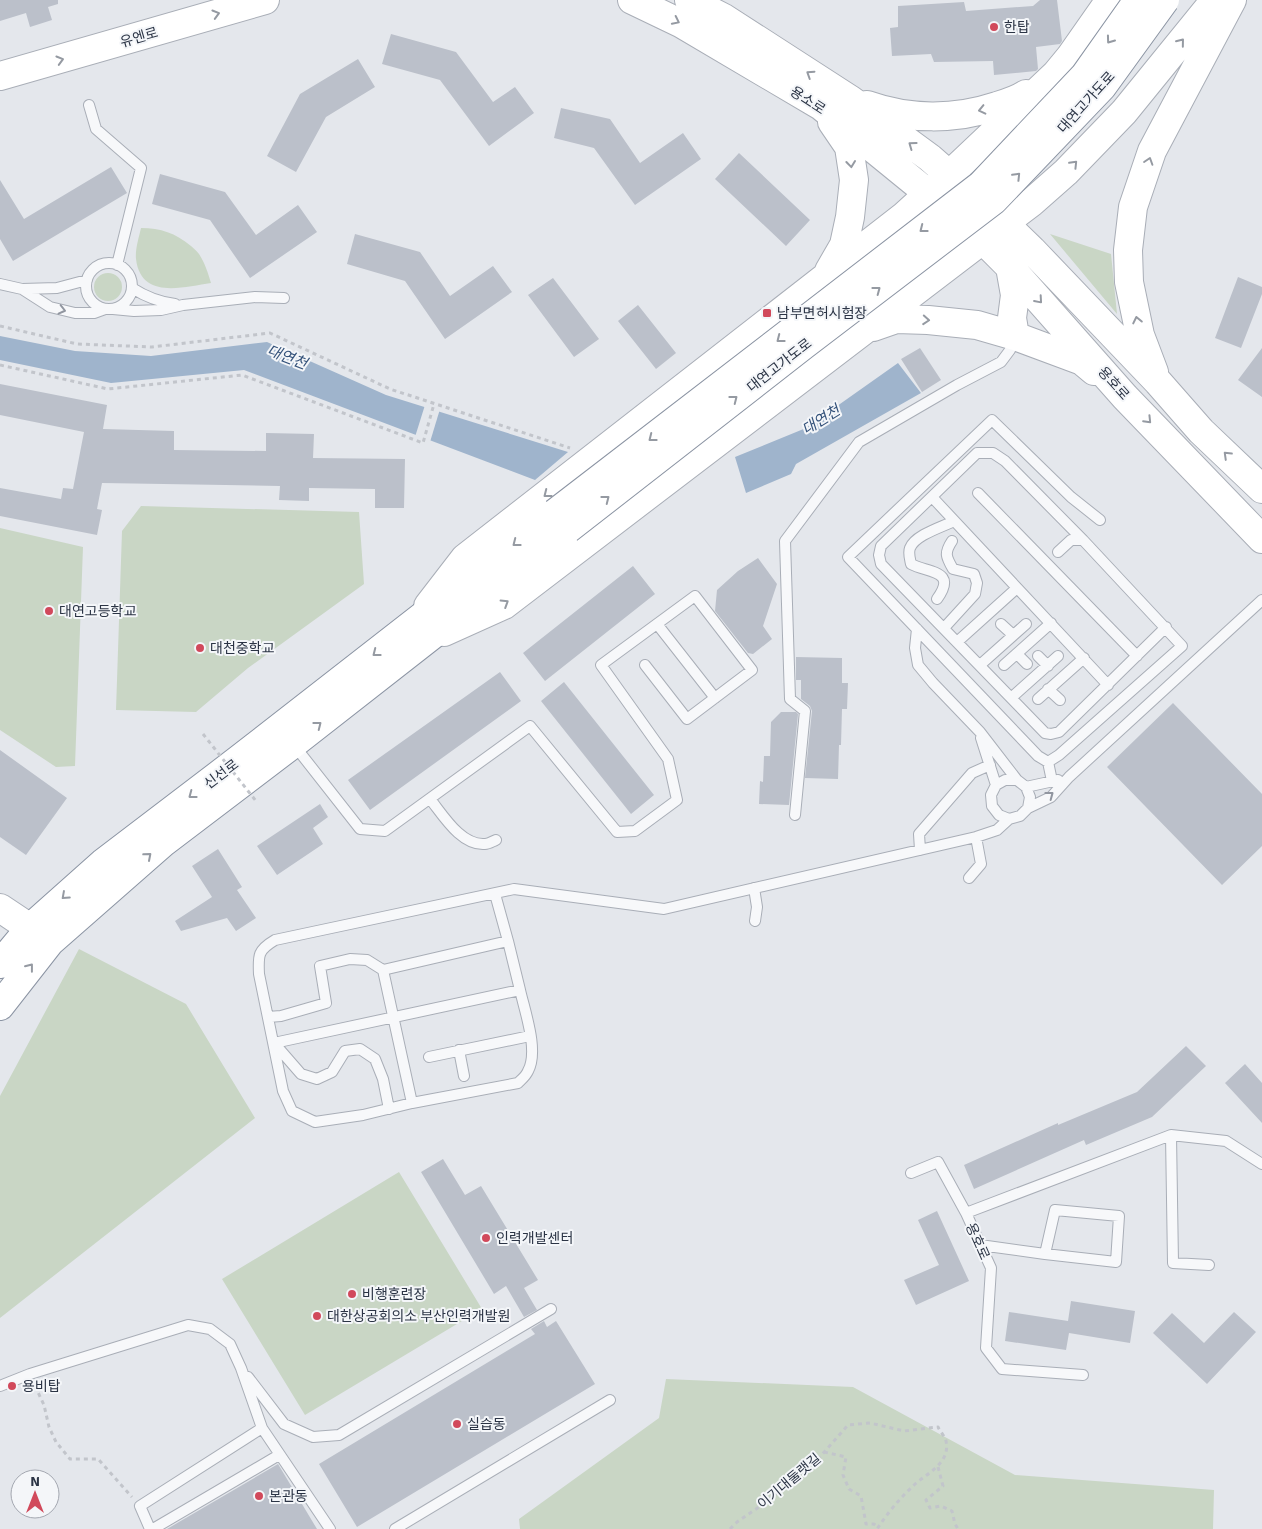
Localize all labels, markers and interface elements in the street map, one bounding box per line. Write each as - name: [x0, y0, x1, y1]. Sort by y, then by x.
- one-way arrow: [211, 10, 219, 20]
- one-way arrow: [671, 15, 680, 25]
- place label: 한탑: [1004, 19, 1030, 36]
- marker: 한탑: [988, 21, 1000, 33]
- street label: 유엔로: [118, 24, 160, 51]
- one-way arrow: [1107, 34, 1116, 43]
- one-way arrow: [1175, 39, 1183, 48]
- one-way arrow: [55, 55, 63, 65]
- street label: 대연고가도로: [1054, 68, 1119, 137]
- one-way arrow: [807, 71, 816, 80]
- street label: 용소로: [787, 83, 829, 118]
- one-way arrow: [977, 104, 986, 115]
- one-way arrow: [909, 142, 918, 150]
- one-way arrow: [1143, 157, 1153, 165]
- one-way arrow: [846, 159, 856, 168]
- one-way arrow: [1068, 161, 1077, 170]
- one-way arrow: [1011, 173, 1020, 182]
- one-way arrow: [920, 224, 929, 232]
- one-way arrow: [871, 287, 881, 296]
- one-way arrow: [1033, 294, 1042, 303]
- one-way arrow: [57, 304, 65, 314]
- place label: 남부면허시험장: [777, 305, 867, 322]
- marker: 남부면허시험장: [761, 307, 773, 319]
- one-way arrow: [923, 315, 931, 326]
- one-way arrow: [1132, 315, 1143, 324]
- one-way arrow: [776, 333, 786, 342]
- street label: 대연고가도로: [744, 335, 815, 396]
- water label: 대연천: [264, 341, 312, 374]
- street label: 용호로: [1094, 363, 1133, 403]
- one-way arrow: [728, 397, 737, 405]
- water label: 대연천: [799, 400, 845, 439]
- one-way arrow: [1142, 414, 1151, 423]
- one-way arrow: [649, 433, 658, 441]
- one-way arrow: [1224, 452, 1233, 461]
- one-way arrow: [543, 488, 553, 497]
- one-way arrow: [600, 496, 610, 505]
- one-way arrow: [513, 537, 522, 546]
- one-way arrow: [499, 600, 508, 610]
- place label: 대연고등학교: [59, 603, 136, 620]
- marker: 대연고등학교: [43, 605, 55, 617]
- place label: 대천중학교: [210, 640, 275, 657]
- marker: 대천중학교: [194, 642, 206, 654]
- one-way arrow: [372, 647, 382, 656]
- one-way arrow: [312, 722, 321, 730]
- street label: 신선로: [201, 756, 242, 793]
- one-way arrow: [189, 790, 198, 798]
- one-way arrow: [1044, 792, 1054, 801]
- one-way arrow: [142, 853, 151, 862]
- one-way arrow: [62, 891, 71, 900]
- one-way arrow: [25, 964, 34, 973]
- street label: 용호로: [962, 1220, 993, 1262]
- place label: 인력개발센터: [496, 1230, 573, 1247]
- marker: 인력개발센터: [480, 1232, 492, 1244]
- place label: 비행훈련장: [362, 1286, 427, 1303]
- marker: 비행훈련장: [346, 1288, 358, 1300]
- place label: 대한상공회의소 부산인력개발원: [327, 1308, 510, 1325]
- marker: 대한상공회의소 부산인력개발원: [311, 1310, 323, 1322]
- place label: 용비탑: [22, 1378, 61, 1395]
- marker: 용비탑: [6, 1380, 18, 1392]
- place label: 실습동: [467, 1416, 506, 1433]
- marker: 실습동: [451, 1418, 463, 1430]
- street label: 이기대둘랫길: [754, 1450, 824, 1513]
- north arrow: [10, 1469, 60, 1519]
- text: N: [30, 1473, 40, 1490]
- place label: 본관동: [269, 1488, 308, 1505]
- marker: 본관동: [253, 1490, 265, 1502]

